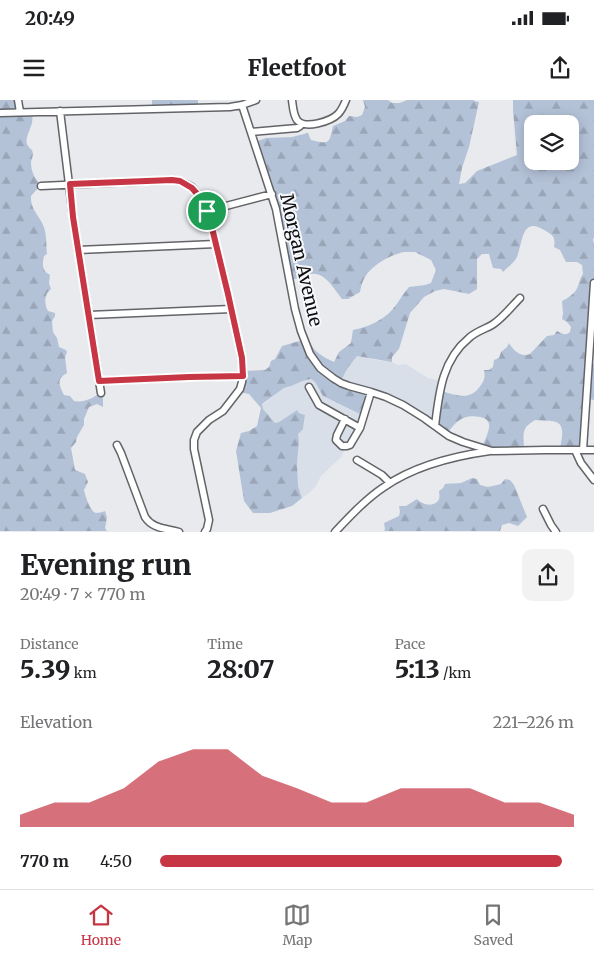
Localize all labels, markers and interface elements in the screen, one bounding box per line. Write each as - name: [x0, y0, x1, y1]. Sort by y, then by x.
- text: 20:49: [25, 6, 75, 30]
- icon: menu: [20, 54, 48, 82]
- text: Fleetfoot: [248, 54, 346, 82]
- icon: share: [546, 54, 574, 82]
- map controls: [524, 115, 579, 170]
- button: layers: [524, 115, 579, 170]
- pin: [186, 190, 228, 232]
- street label: Morgan Avenue: [275, 191, 328, 329]
- icon: arrive: [193, 197, 221, 225]
- text: Evening run: [20, 547, 191, 583]
- button: share: [522, 549, 574, 601]
- text: 20:49 · 7 × 770 m: [20, 584, 145, 604]
- text: Distance: [20, 635, 79, 653]
- text: Time: [207, 635, 243, 653]
- text: Pace: [395, 635, 425, 653]
- text: 5.39: [20, 653, 70, 685]
- text: 28:07: [207, 653, 275, 685]
- text: 5:13: [395, 653, 440, 685]
- text: km: [70, 664, 97, 682]
- text: /km: [440, 664, 471, 682]
- text: Elevation: [20, 712, 93, 732]
- text: 221–226 m: [493, 712, 574, 732]
- text: 770 m: [20, 851, 69, 871]
- text: 4:50: [100, 851, 132, 871]
- tab: Home: [81, 901, 121, 949]
- tab: Map: [282, 901, 312, 949]
- tab: Saved: [474, 901, 513, 949]

